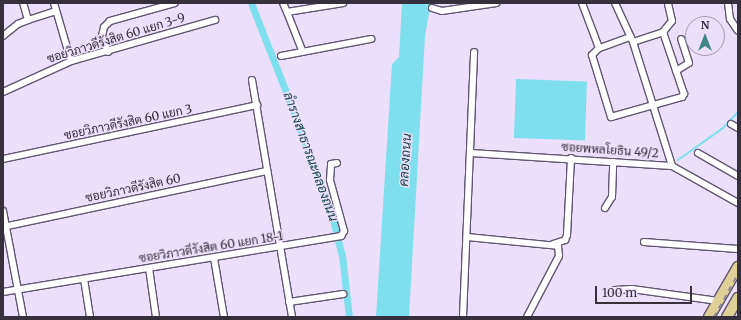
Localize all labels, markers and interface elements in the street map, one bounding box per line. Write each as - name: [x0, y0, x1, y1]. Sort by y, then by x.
- street label: ซอยวิภาวดีรังสิต 60 แยก 3-9: [45, 10, 187, 66]
- north arrow: [685, 16, 725, 56]
- text: N: [701, 18, 709, 32]
- water label: ลำรางสาธารณะคลองถนน: [279, 90, 341, 224]
- street label: ซอยวิภาวดีรังสิต 60 แยก 3: [63, 101, 193, 143]
- water label: คลองถนน: [396, 133, 416, 187]
- street label: ซอยพหลโยธิน 49/2: [561, 139, 659, 161]
- street label: ซอยวิภาวดีรังสิต 60: [84, 171, 182, 205]
- street label: ซอยวิภาวดีรังสิต 60 แยก 18-1: [138, 228, 284, 266]
- scale bar: [597, 278, 694, 304]
- text: 100 m: [602, 285, 637, 300]

